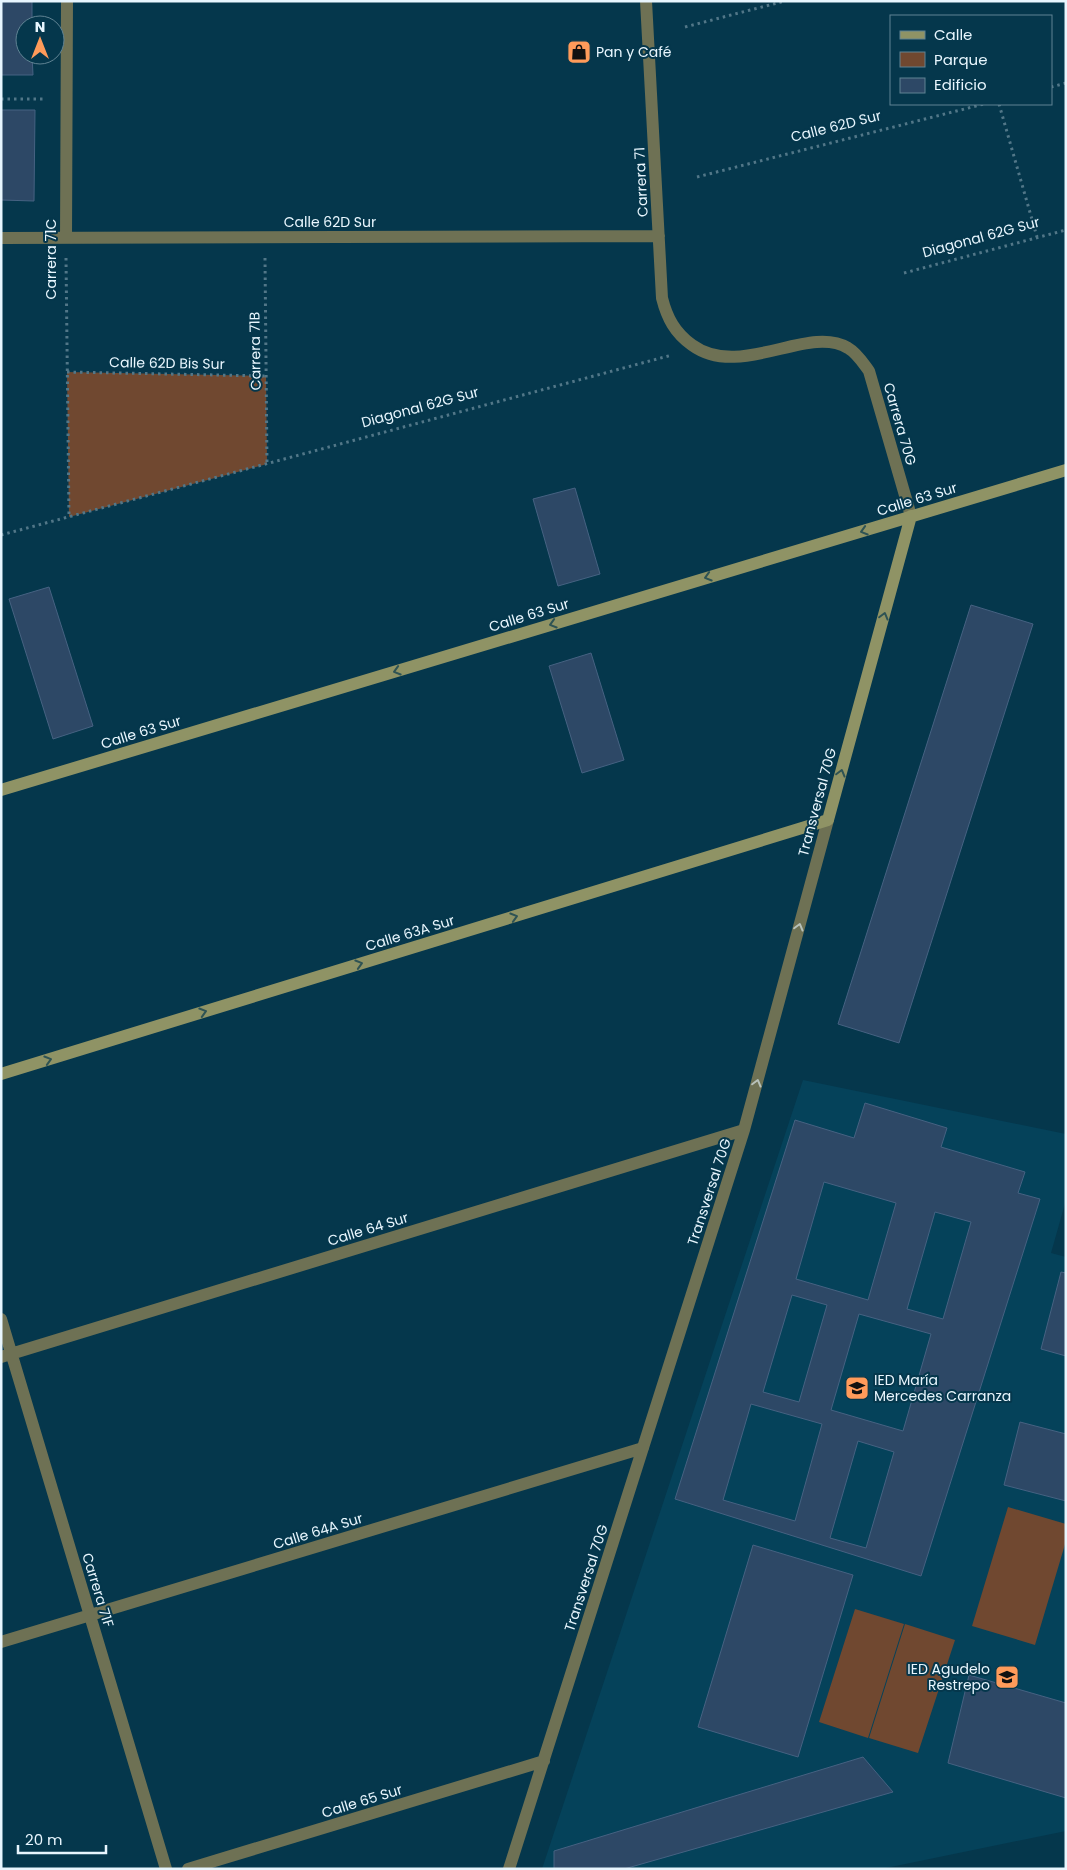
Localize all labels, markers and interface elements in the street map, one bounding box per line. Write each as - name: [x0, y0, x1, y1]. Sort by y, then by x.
- north arrow: [15, 15, 65, 65]
- legend: [890, 15, 1052, 105]
- text: N: [35, 17, 45, 37]
- text: Calle: [934, 24, 972, 45]
- shop icon: Pan y Café: [566, 39, 592, 65]
- place label: Pan y Café: [596, 42, 672, 62]
- text: Parque: [934, 49, 987, 70]
- text: Edificio: [934, 74, 987, 95]
- street label: Calle 62D Sur: [789, 105, 883, 147]
- street label: Carrera 71: [629, 147, 653, 217]
- street label: Calle 62D Sur: [284, 212, 376, 232]
- street label: Diagonal 62G Sur: [920, 212, 1042, 262]
- street label: Carrera 71C: [41, 219, 61, 299]
- street label: Carrera 71B: [244, 312, 266, 390]
- street label: Calle 62D Bis Sur: [109, 352, 225, 374]
- street label: Carrera 70G: [879, 380, 921, 468]
- street label: Diagonal 62G Sur: [359, 382, 481, 432]
- street label: Calle 63 Sur: [874, 477, 960, 521]
- one-way arrow: [860, 525, 869, 535]
- one-way arrow: [705, 572, 713, 582]
- street label: Calle 63 Sur: [486, 593, 572, 637]
- one-way arrow: [878, 613, 888, 621]
- one-way arrow: [549, 619, 557, 629]
- one-way arrow: [394, 665, 402, 675]
- street label: Calle 63 Sur: [98, 710, 184, 754]
- street label: Transversal 70G: [793, 745, 841, 858]
- one-way arrow: [835, 769, 846, 777]
- street label: Calle 63A Sur: [363, 910, 457, 956]
- one-way arrow: [509, 912, 518, 922]
- one-way arrow: [793, 922, 804, 931]
- one-way arrow: [354, 960, 362, 970]
- one-way arrow: [199, 1007, 207, 1017]
- one-way arrow: [43, 1055, 51, 1065]
- one-way arrow: [751, 1080, 761, 1088]
- street label: Transversal 70G: [682, 1136, 736, 1248]
- street label: Calle 64 Sur: [325, 1207, 411, 1251]
- place label: IED María Mercedes Carranza: [874, 1370, 1011, 1406]
- school or university icon: IED María Mercedes Carranza: [844, 1375, 870, 1401]
- street label: Calle 64A Sur: [271, 1508, 365, 1554]
- street label: Transversal 70G: [559, 1522, 613, 1634]
- street label: Carrera 71F: [77, 1550, 119, 1630]
- place label: IED Agudelo Restrepo: [907, 1659, 990, 1695]
- school or university icon: IED Agudelo Restrepo: [994, 1664, 1020, 1690]
- street label: Calle 65 Sur: [319, 1779, 405, 1823]
- scale bar: [18, 1822, 105, 1854]
- text: 20 m: [25, 1829, 63, 1850]

